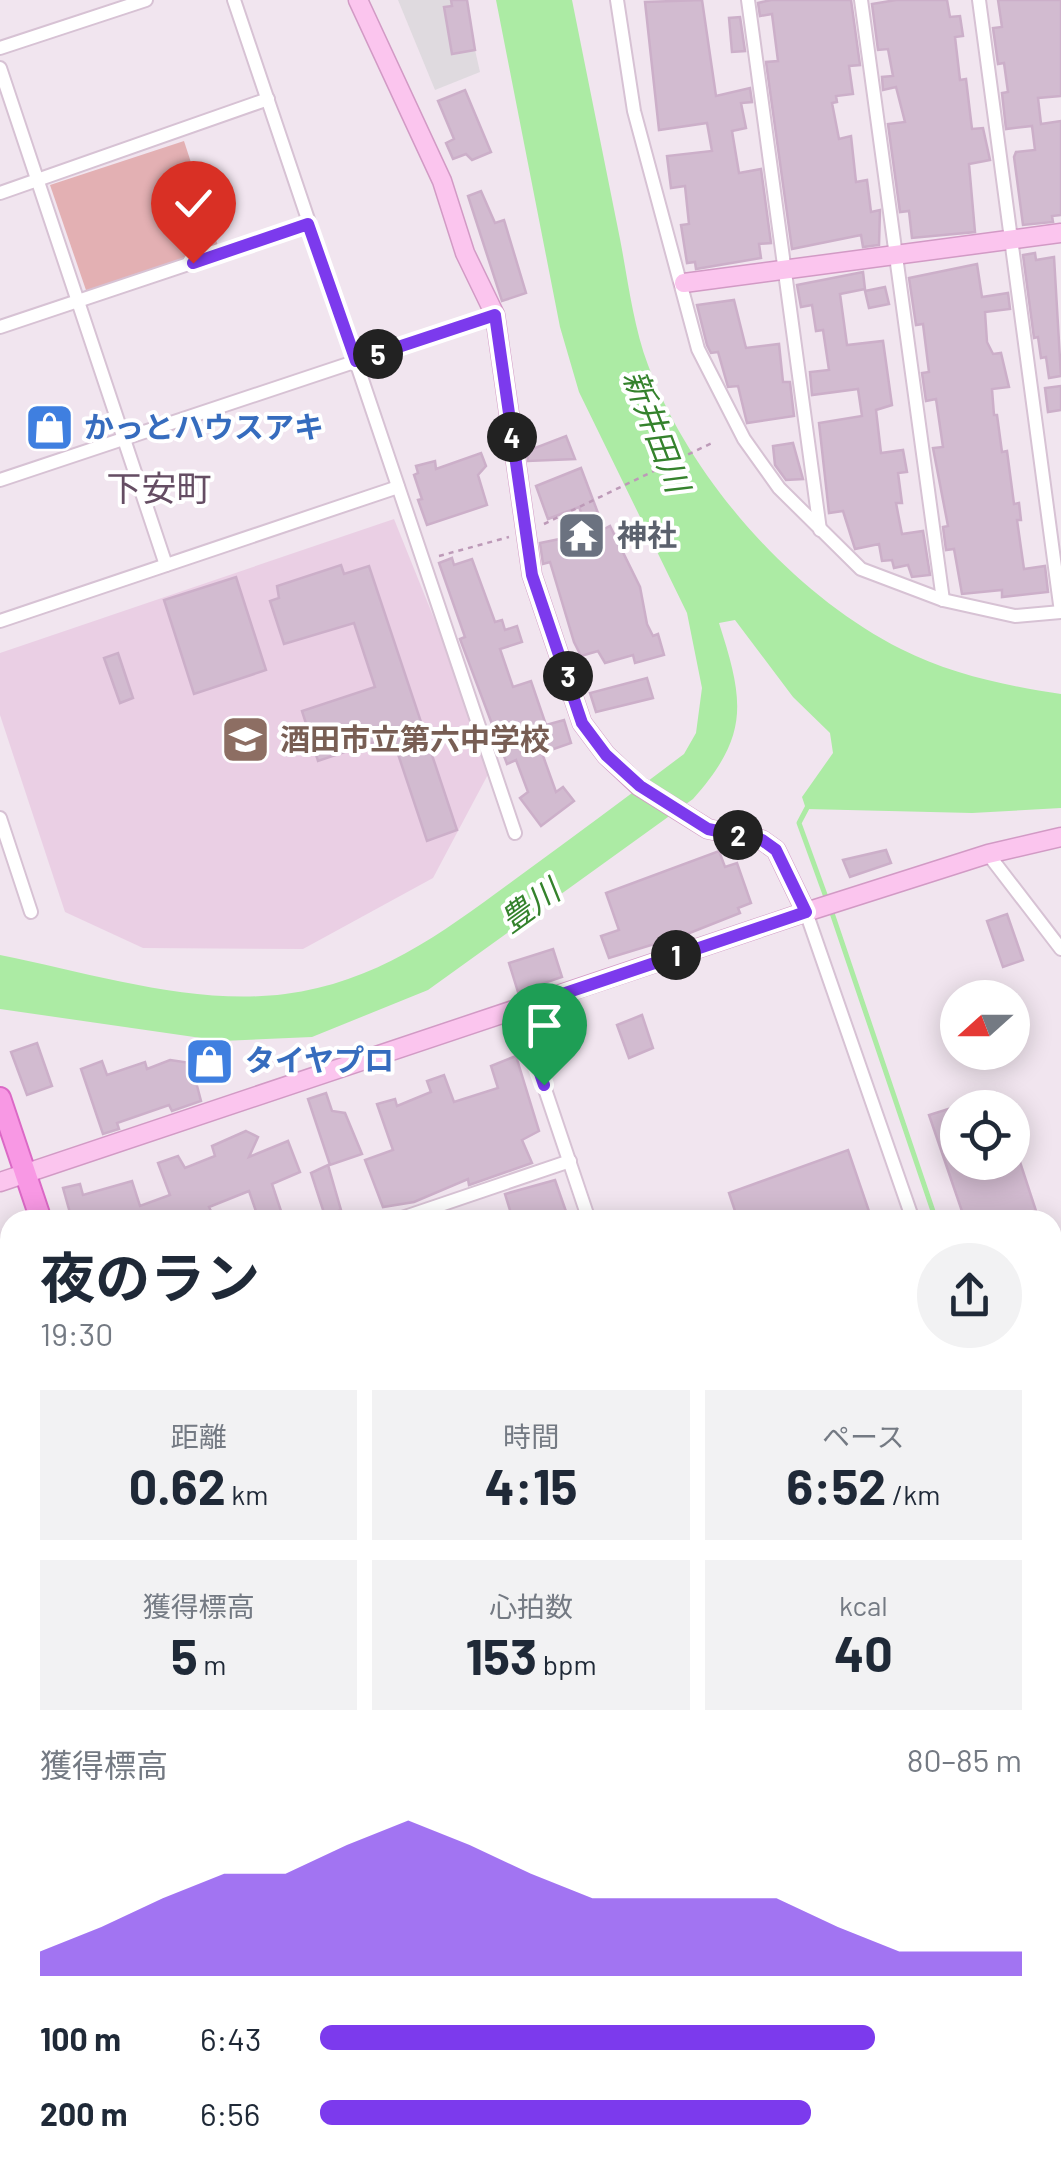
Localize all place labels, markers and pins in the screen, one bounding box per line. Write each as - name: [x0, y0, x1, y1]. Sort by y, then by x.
- pin: [151, 161, 236, 264]
- pin: 5: [353, 329, 403, 379]
- shop icon: かっとハウスアキ: [23, 402, 75, 454]
- place label: かっとハウスアキ: [84, 408, 324, 444]
- pin: 4: [487, 412, 537, 462]
- temple icon: 神社: [556, 510, 608, 562]
- place label: 神社: [617, 516, 677, 552]
- pin: 3: [543, 651, 593, 701]
- school or university icon: 酒田市立第六中学校: [219, 714, 271, 766]
- place label: 酒田市立第六中学校: [280, 720, 550, 756]
- pin: 2: [713, 810, 763, 860]
- pin: 1: [651, 930, 701, 980]
- pin: [502, 983, 587, 1086]
- shop icon: タイヤプロ: [184, 1035, 236, 1087]
- place label: タイヤプロ: [245, 1041, 394, 1077]

